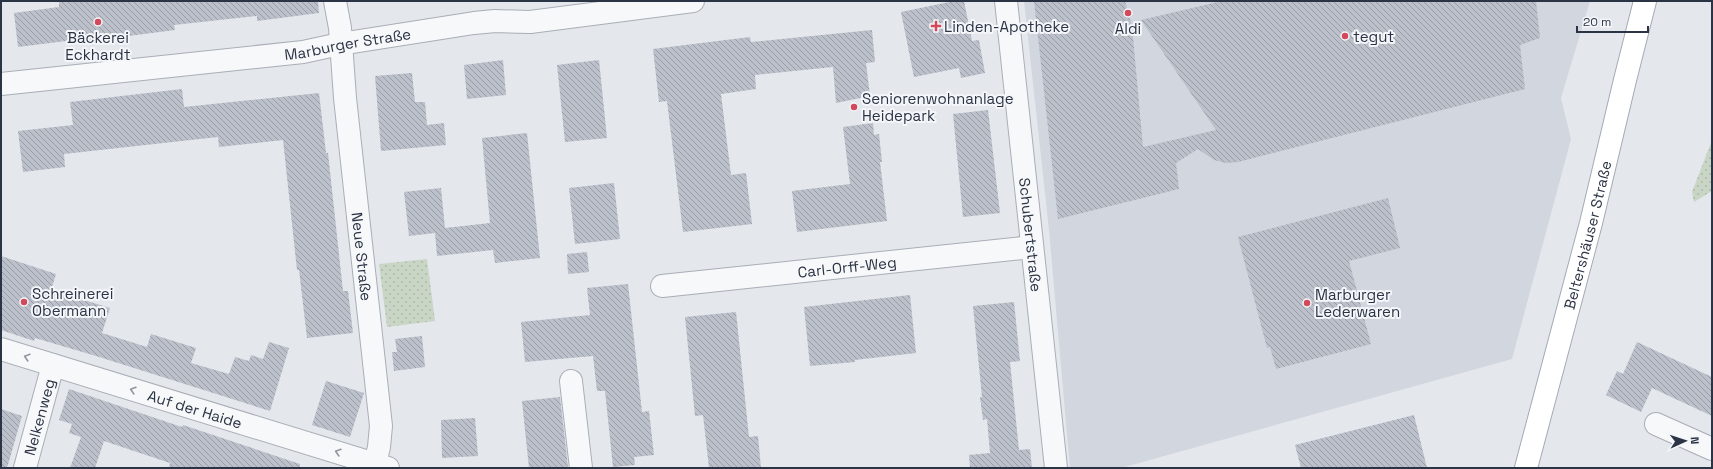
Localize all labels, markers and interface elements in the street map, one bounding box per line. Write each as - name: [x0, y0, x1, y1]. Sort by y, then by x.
- marker: Aldi: [1123, 8, 1133, 18]
- scale bar: [1577, 8, 1648, 34]
- text: 20 m: [1583, 14, 1611, 30]
- marker: Bäckerei Eckhardt: [93, 17, 103, 27]
- place label: Linden-Apotheke: [944, 17, 1069, 36]
- place label: Aldi: [1115, 19, 1141, 38]
- marker: Linden-Apotheke: [931, 21, 941, 31]
- street label: Marburger Straße: [283, 24, 412, 63]
- place label: tegut: [1353, 27, 1394, 46]
- place label: Bäckerei Eckhardt: [65, 28, 131, 64]
- marker: tegut: [1340, 31, 1350, 41]
- place label: Seniorenwohnanlage Heidepark: [862, 89, 1014, 125]
- marker: Seniorenwohnanlage Heidepark: [849, 102, 859, 112]
- street label: Beltershäuser Straße: [1559, 158, 1615, 311]
- street label: Schubertstraße: [1015, 177, 1047, 293]
- street label: Neue Straße: [348, 211, 377, 302]
- street label: Carl-Orff-Weg: [797, 252, 897, 281]
- place label: Schreinerei Obermann: [32, 284, 113, 320]
- place label: Marburger Lederwaren: [1315, 285, 1400, 321]
- marker: Schreinerei Obermann: [19, 297, 29, 307]
- marker: Marburger Lederwaren: [1302, 298, 1312, 308]
- one-way arrow: [24, 353, 31, 362]
- street label: Nelkenweg: [19, 376, 58, 457]
- street label: Auf der Haide: [145, 385, 245, 432]
- one-way arrow: [130, 386, 137, 395]
- north arrow: [1665, 421, 1705, 461]
- text: N: [1688, 436, 1702, 445]
- one-way arrow: [335, 448, 342, 457]

